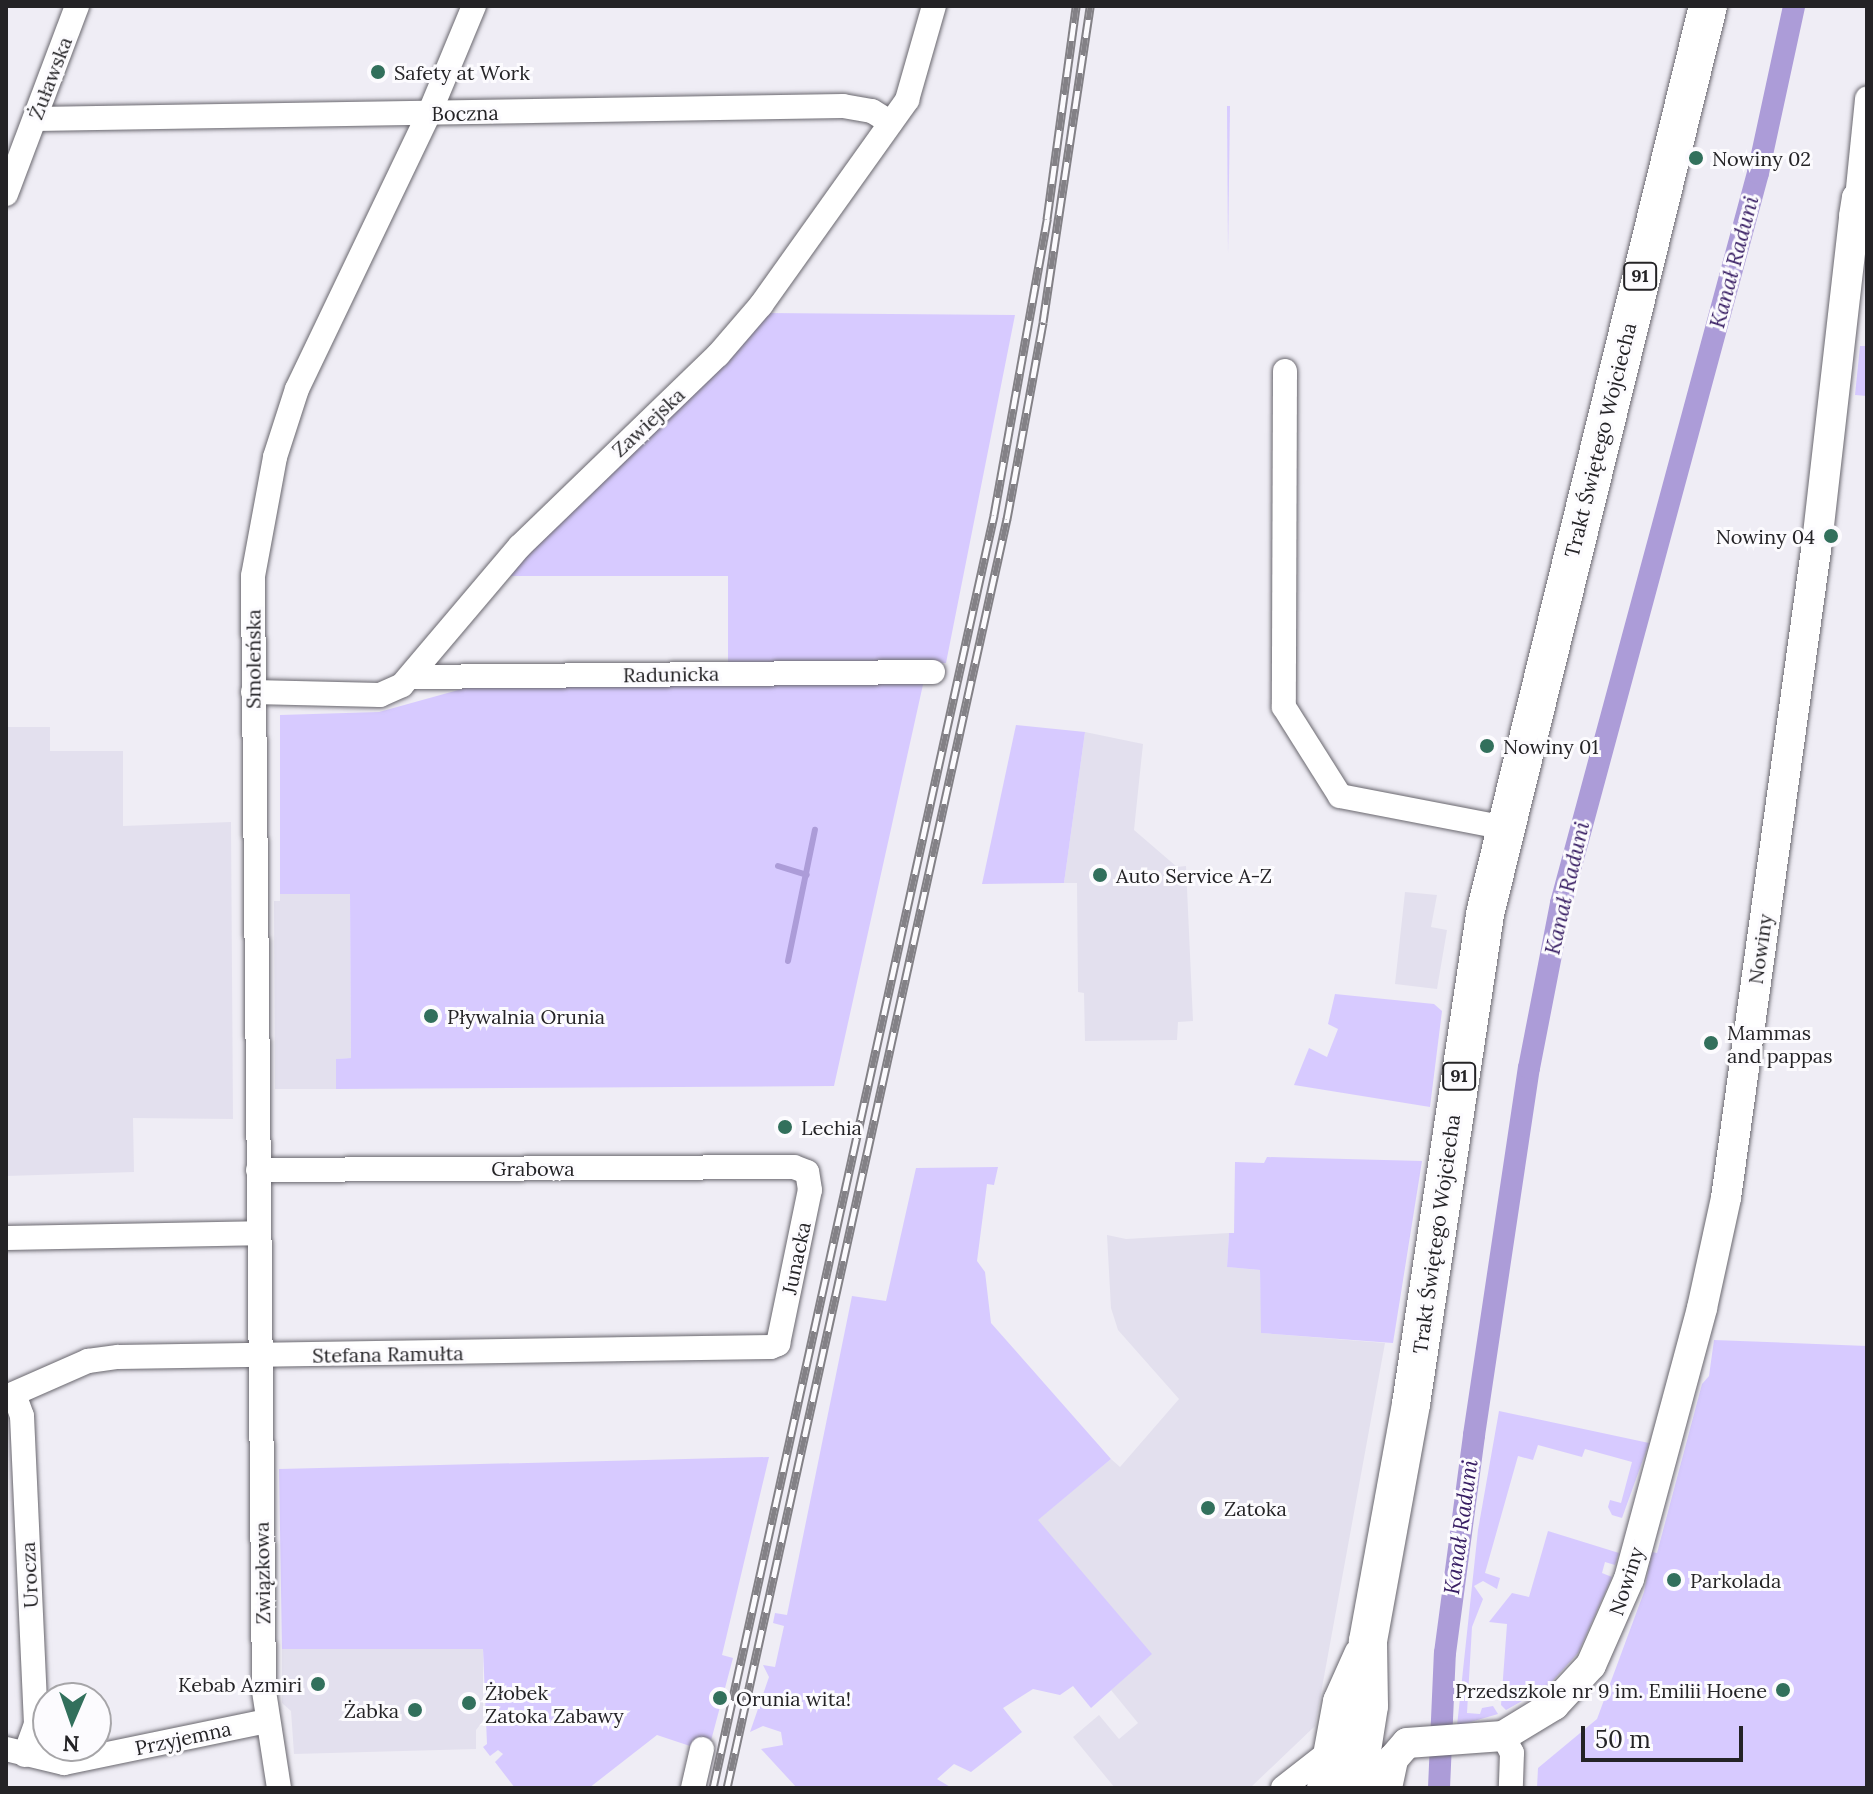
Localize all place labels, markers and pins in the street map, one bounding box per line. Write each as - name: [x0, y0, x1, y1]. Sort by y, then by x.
- place label: Safety at Work: [394, 60, 530, 84]
- marker: Safety at Work: [369, 63, 387, 81]
- place label: Nowiny 02: [1712, 146, 1811, 170]
- marker: Nowiny 02: [1687, 149, 1705, 167]
- place label: Nowiny 04: [1716, 524, 1815, 548]
- marker: Nowiny 04: [1822, 527, 1840, 545]
- place label: Nowiny 01: [1503, 734, 1599, 758]
- marker: Nowiny 01: [1478, 737, 1496, 755]
- place label: Auto Service A-Z: [1116, 863, 1272, 887]
- marker: Auto Service A-Z: [1091, 866, 1109, 884]
- place label: Pływalnia Orunia: [447, 1004, 605, 1028]
- marker: Pływalnia Orunia: [422, 1007, 440, 1025]
- place label: Mammas and pappas: [1727, 1020, 1832, 1067]
- marker: Mammas and pappas: [1702, 1034, 1720, 1052]
- place label: Lechia: [801, 1115, 862, 1139]
- marker: Lechia: [776, 1118, 794, 1136]
- place label: Zatoka: [1224, 1496, 1287, 1520]
- marker: Zatoka: [1199, 1499, 1217, 1517]
- place label: Parkolada: [1690, 1568, 1781, 1592]
- marker: Parkolada: [1665, 1571, 1683, 1589]
- place label: Kebab Azmiri: [178, 1672, 302, 1696]
- marker: Kebab Azmiri: [309, 1675, 327, 1693]
- place label: Przedszkole nr 9 im. Emilii Hoene: [1455, 1678, 1767, 1702]
- place label: Żłobek Zatoka Zabawy: [485, 1680, 624, 1727]
- marker: Przedszkole nr 9 im. Emilii Hoene: [1774, 1681, 1792, 1699]
- place label: Orunia wita!: [736, 1686, 851, 1710]
- marker: Orunia wita!: [711, 1689, 729, 1707]
- marker: Żłobek Zatoka Zabawy: [460, 1694, 478, 1712]
- place label: Żabka: [344, 1698, 399, 1722]
- marker: Żabka: [406, 1701, 424, 1719]

